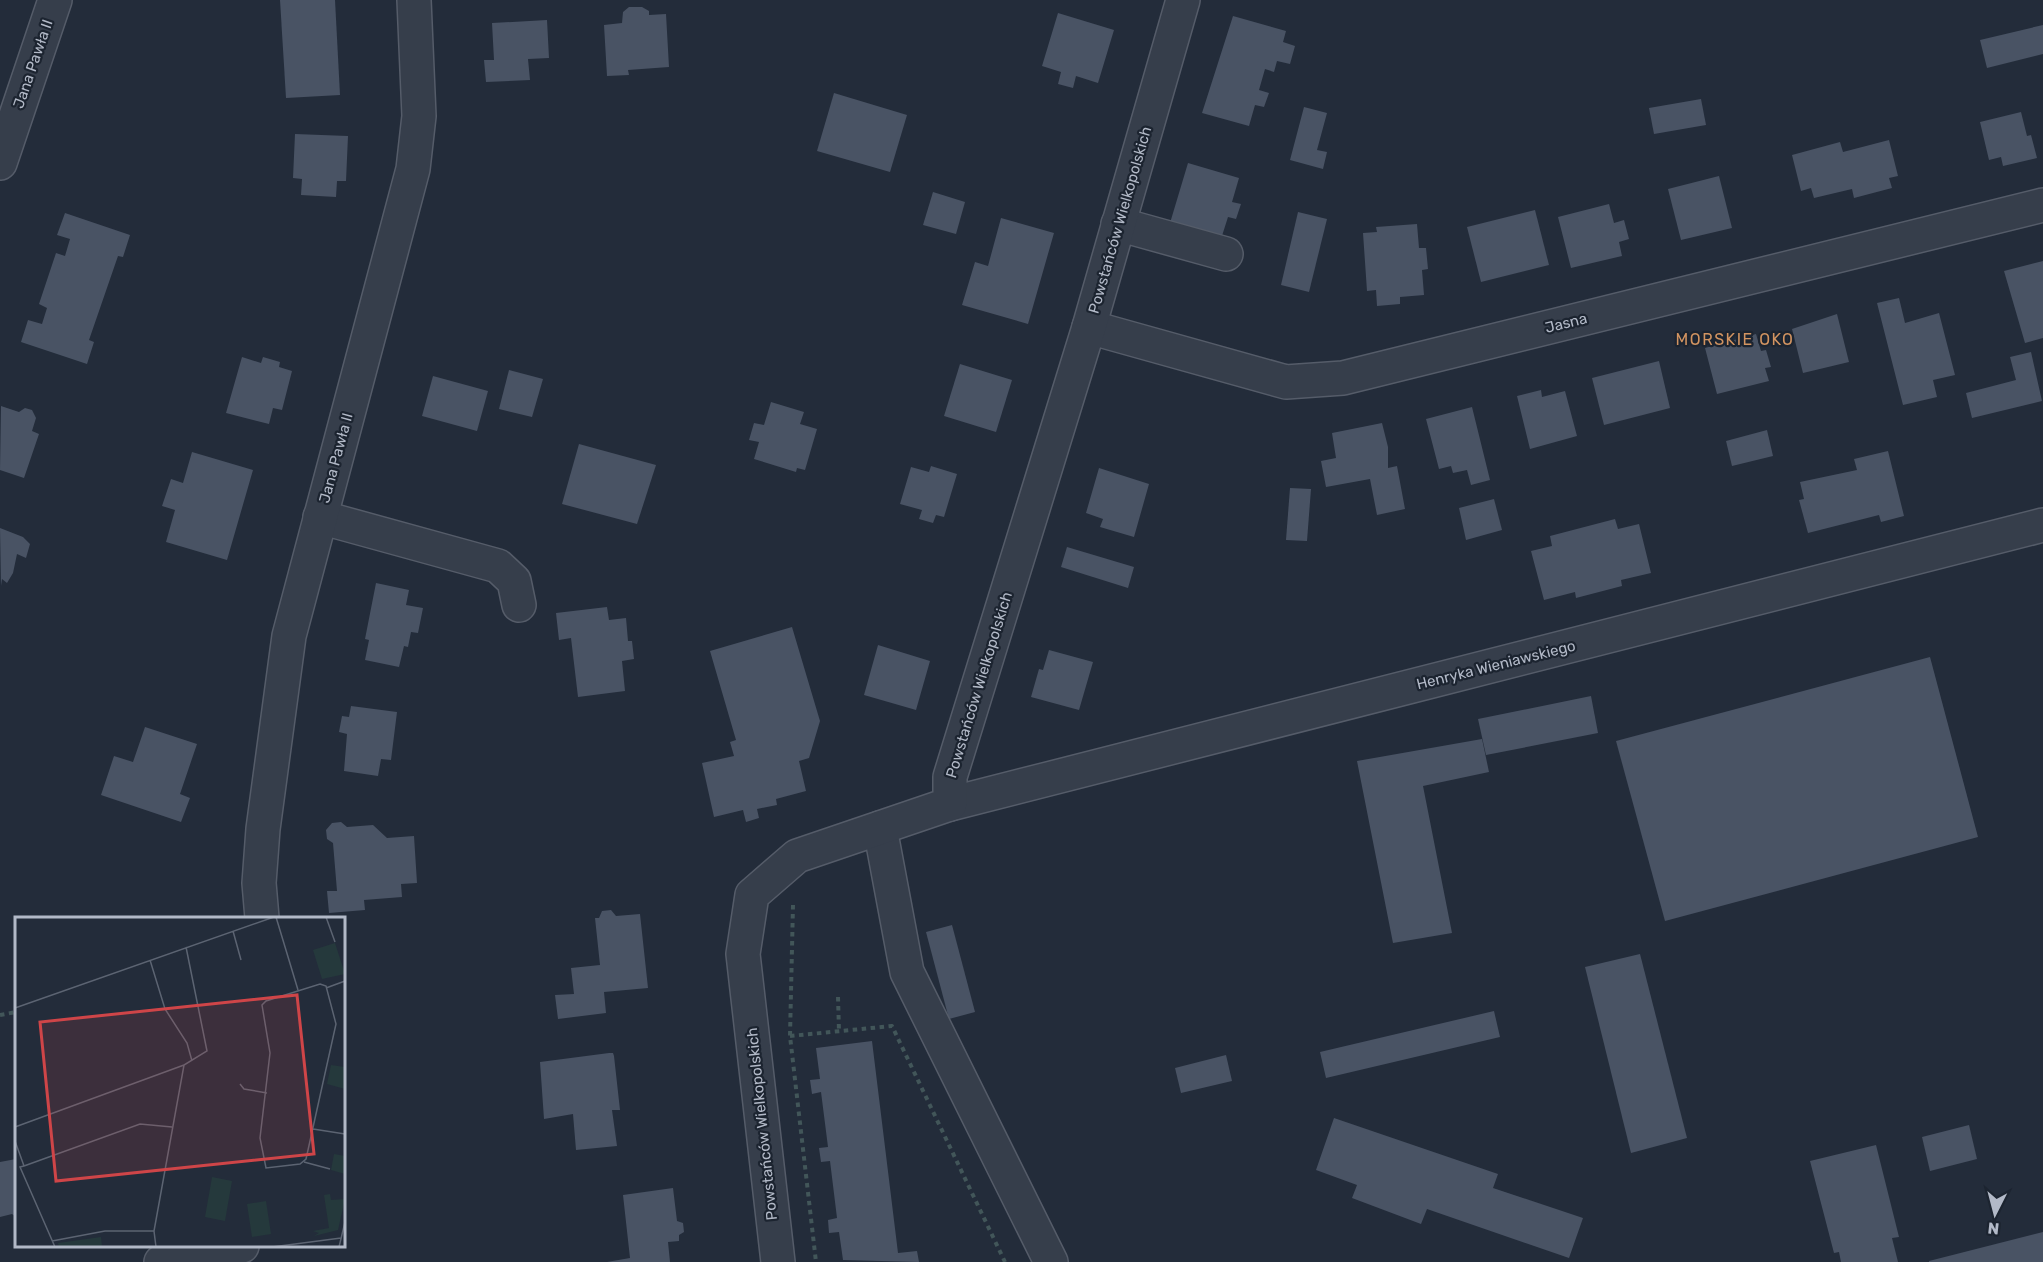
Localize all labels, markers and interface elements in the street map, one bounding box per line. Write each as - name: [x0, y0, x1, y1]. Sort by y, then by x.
- street label: Jana Pawła II: [9, 17, 57, 111]
- street label: Powstańców Wielkopolskich: [1085, 124, 1155, 316]
- street label: Jasna: [1543, 309, 1589, 337]
- district label: MORSKIE OKO: [1676, 330, 1794, 349]
- street label: Jana Pawła II: [315, 411, 357, 505]
- street label: Powstańców Wielkopolskich: [942, 590, 1016, 780]
- street label: Henryka Wieniawskiego: [1415, 637, 1577, 693]
- inset map: [15, 917, 345, 1247]
- street label: Powstańców Wielkopolskich: [743, 1027, 781, 1221]
- north arrow: [1965, 1184, 2025, 1244]
- text: N: [1987, 1218, 2000, 1238]

